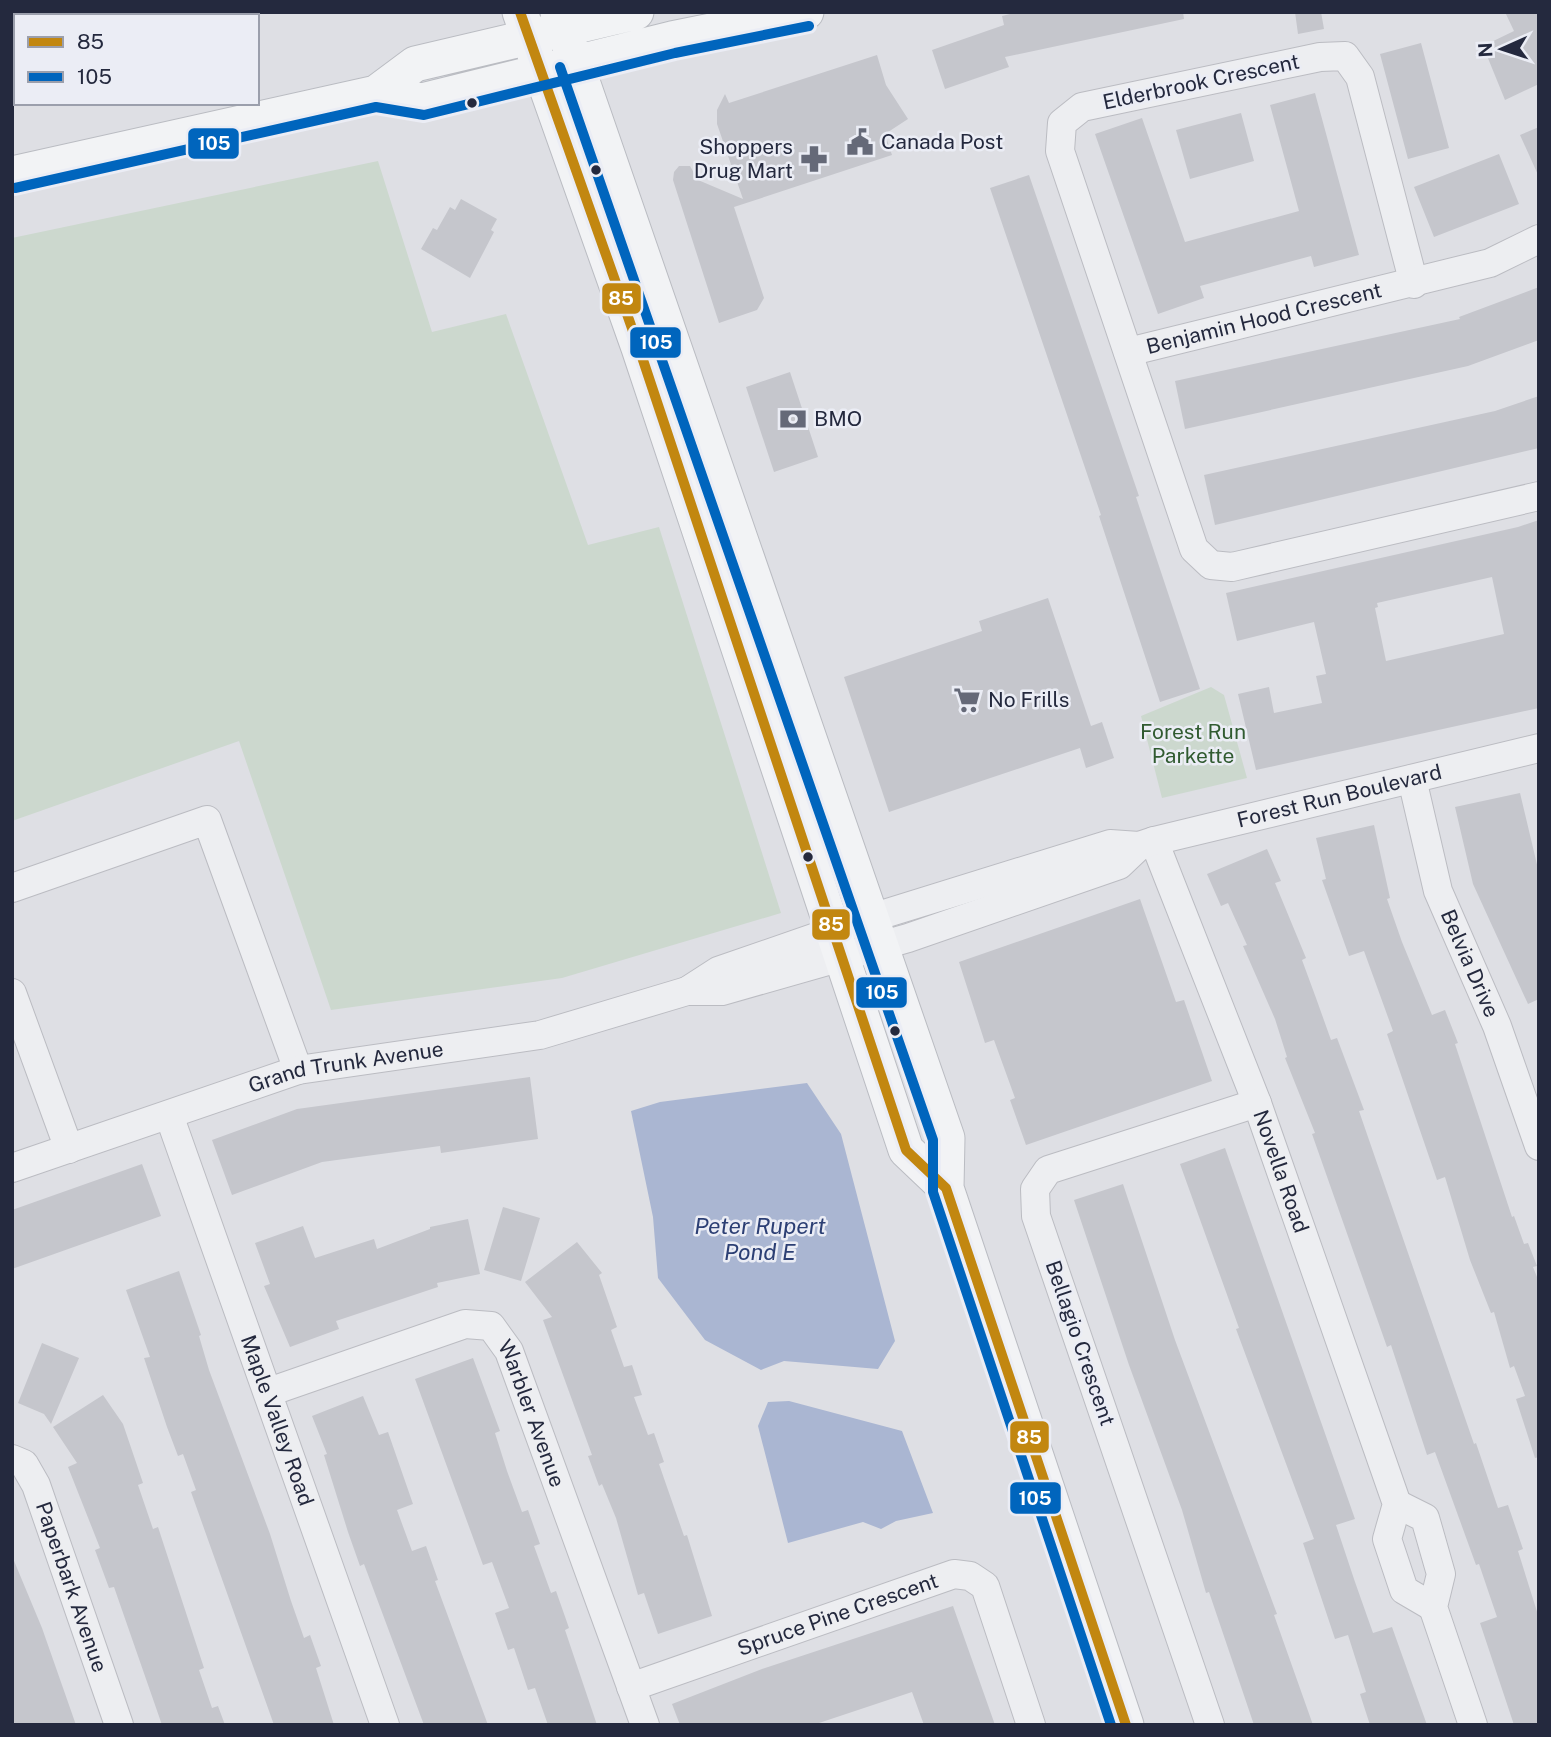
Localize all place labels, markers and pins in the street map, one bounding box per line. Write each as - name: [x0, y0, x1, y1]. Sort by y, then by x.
- unlabelled marker: [465, 96, 479, 110]
- public building icon: Canada Post: [845, 127, 875, 157]
- place label: Canada Post: [881, 129, 1003, 154]
- place label: Shoppers Drug Mart: [694, 134, 793, 183]
- pharmacy icon: Shoppers Drug Mart: [799, 144, 829, 174]
- unlabelled marker: [589, 163, 603, 177]
- bank icon: BMO: [778, 404, 808, 434]
- place label: BMO: [814, 406, 862, 431]
- supermarket icon: No Frills: [952, 685, 982, 715]
- place label: No Frills: [988, 687, 1069, 712]
- unlabelled marker: [801, 850, 815, 864]
- unlabelled marker: [888, 1024, 902, 1038]

